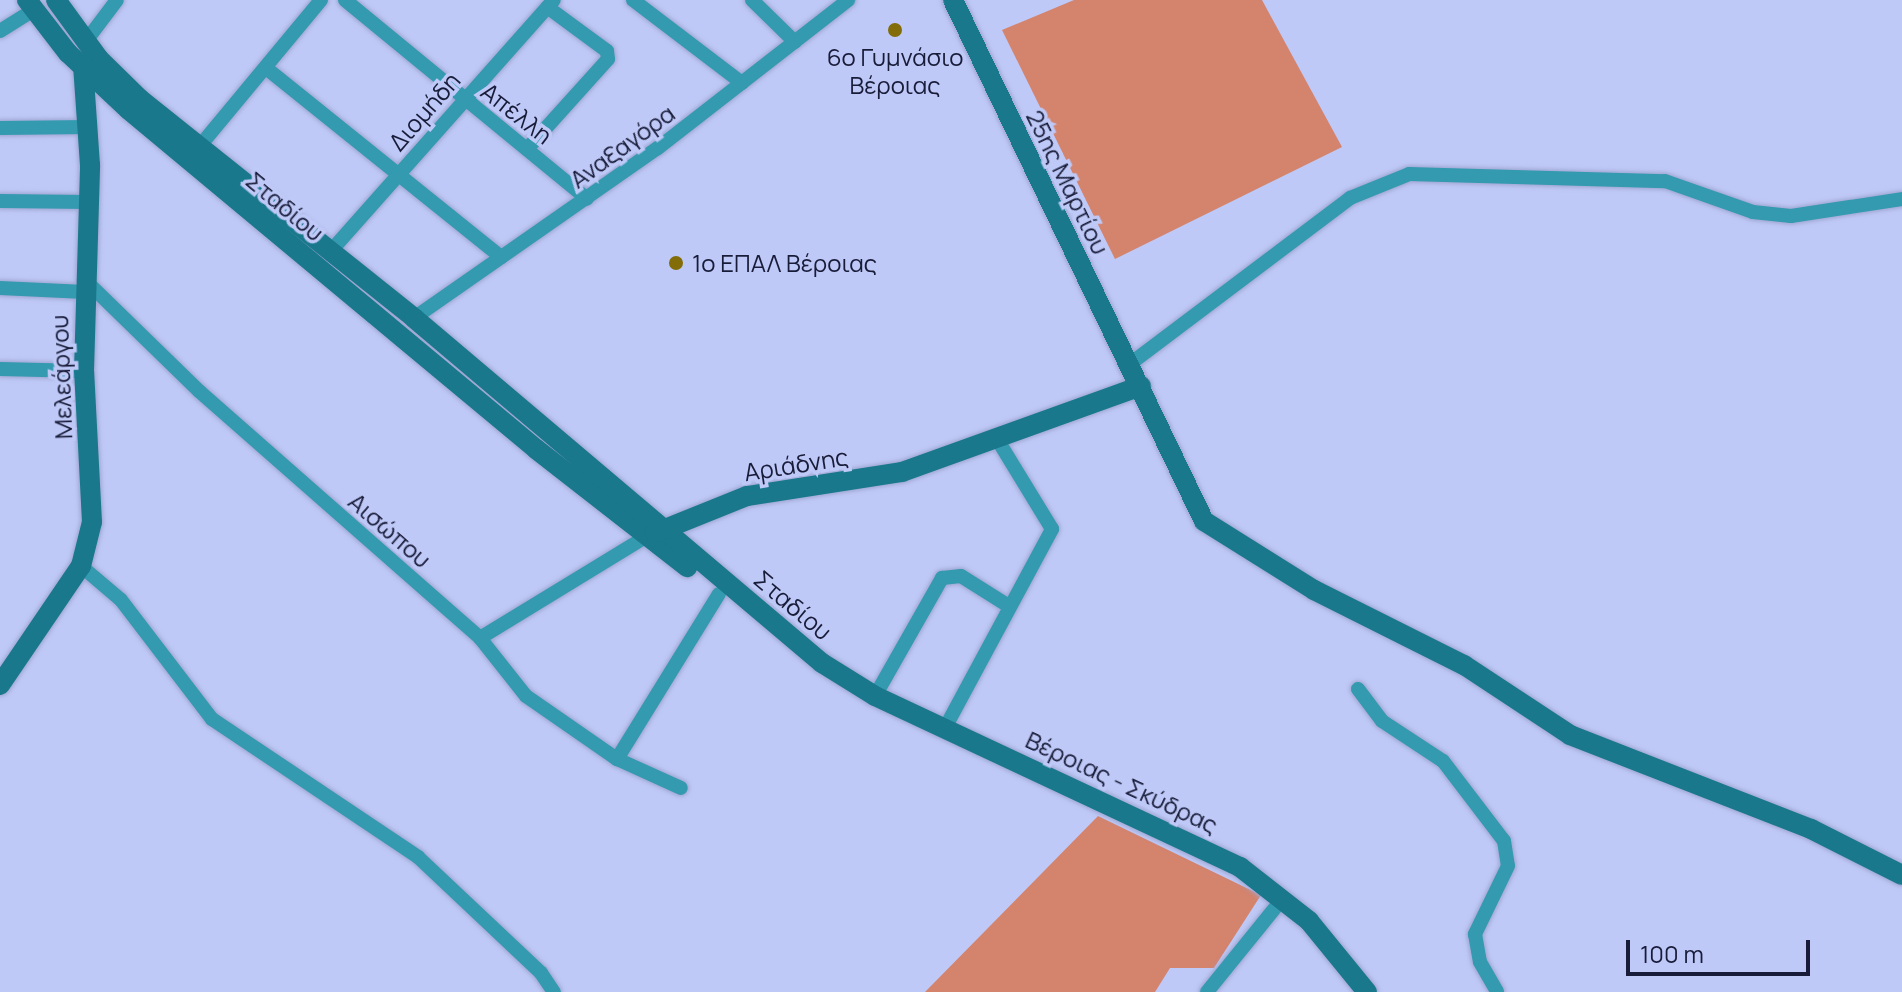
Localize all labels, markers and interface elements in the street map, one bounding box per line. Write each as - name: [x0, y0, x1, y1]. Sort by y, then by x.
- marker: 6ο Γυμνάσιο Βέροιας: [886, 21, 904, 39]
- place label: 6ο Γυμνάσιο Βέροιας: [827, 43, 963, 99]
- street label: Διομήδη: [382, 66, 466, 156]
- street label: Απέλλη: [476, 76, 558, 150]
- street label: Αναξαγόρα: [564, 98, 680, 194]
- street label: 25ης Μαρτίου: [1021, 105, 1115, 259]
- street label: Σταδίου: [240, 165, 330, 247]
- place label: 1ο ΕΠΑΛ Βέροιας: [692, 249, 877, 277]
- marker: 1ο ΕΠΑΛ Βέροιας: [667, 254, 685, 272]
- street label: Μελεάργου: [44, 314, 78, 440]
- street label: Αριάδνης: [742, 442, 850, 486]
- street label: Αισώπου: [343, 486, 437, 574]
- street label: Σταδίου: [748, 564, 838, 646]
- street label: Βέροιας - Σκύδρας: [1021, 725, 1223, 839]
- scale bar: [1630, 924, 1814, 974]
- text: 100 m: [1640, 937, 1704, 970]

